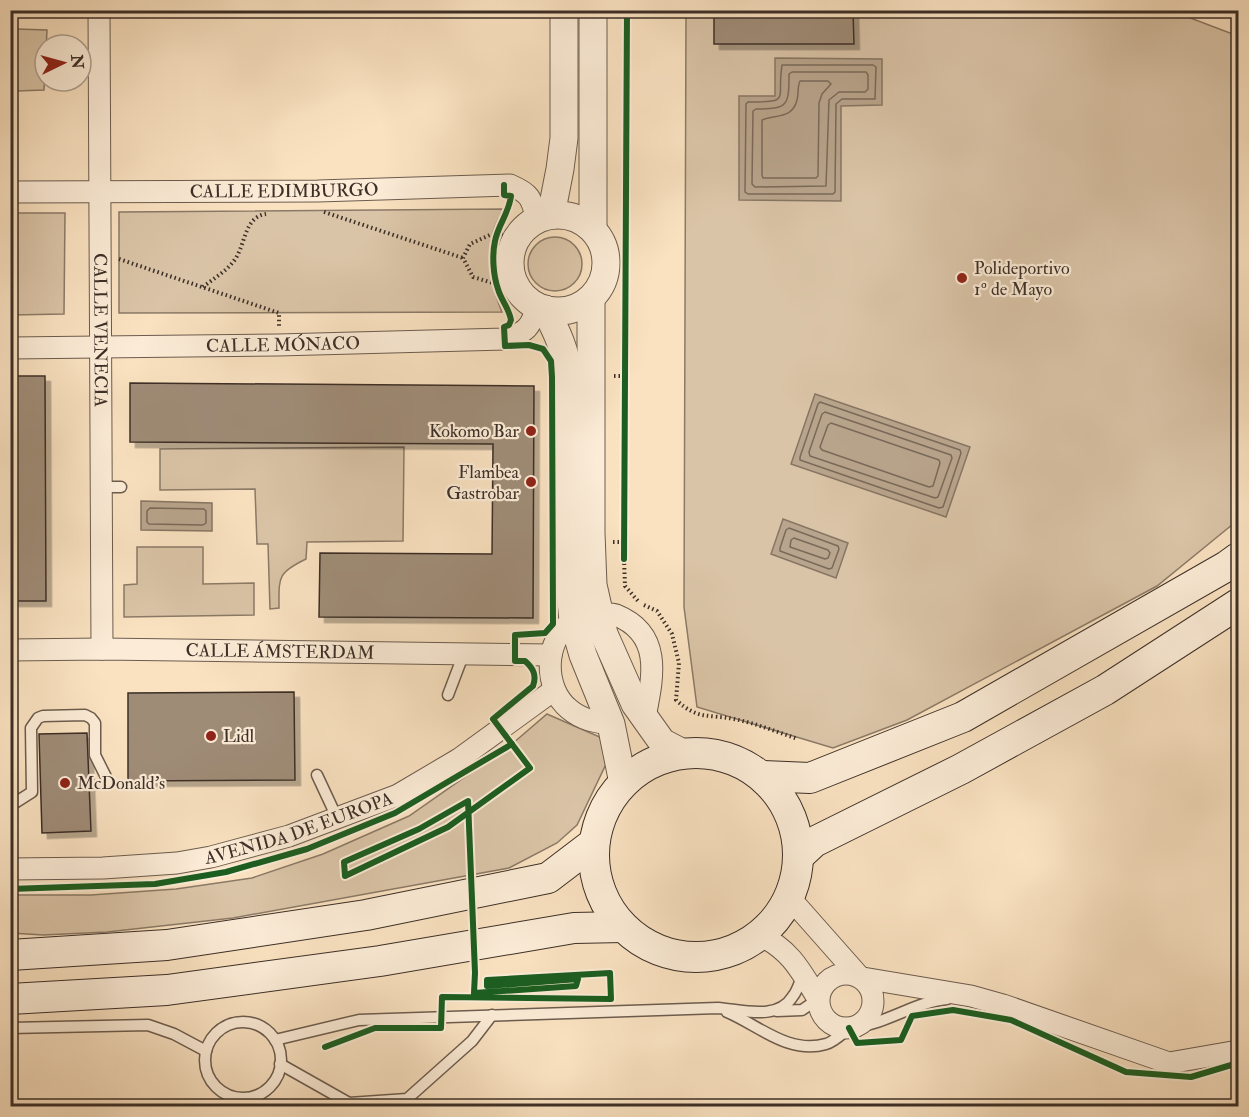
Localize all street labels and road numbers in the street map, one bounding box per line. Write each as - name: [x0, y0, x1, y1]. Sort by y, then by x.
- street label: CALLE EDIMBURGO: [190, 178, 379, 203]
- street label: CALLE VENECIA: [88, 253, 112, 408]
- street label: CALLE MÓNACO: [206, 332, 360, 358]
- street label: CALLE ÁMSTERDAM: [185, 639, 375, 665]
- street label: AVENIDA DE EUROPA: [202, 787, 397, 870]

